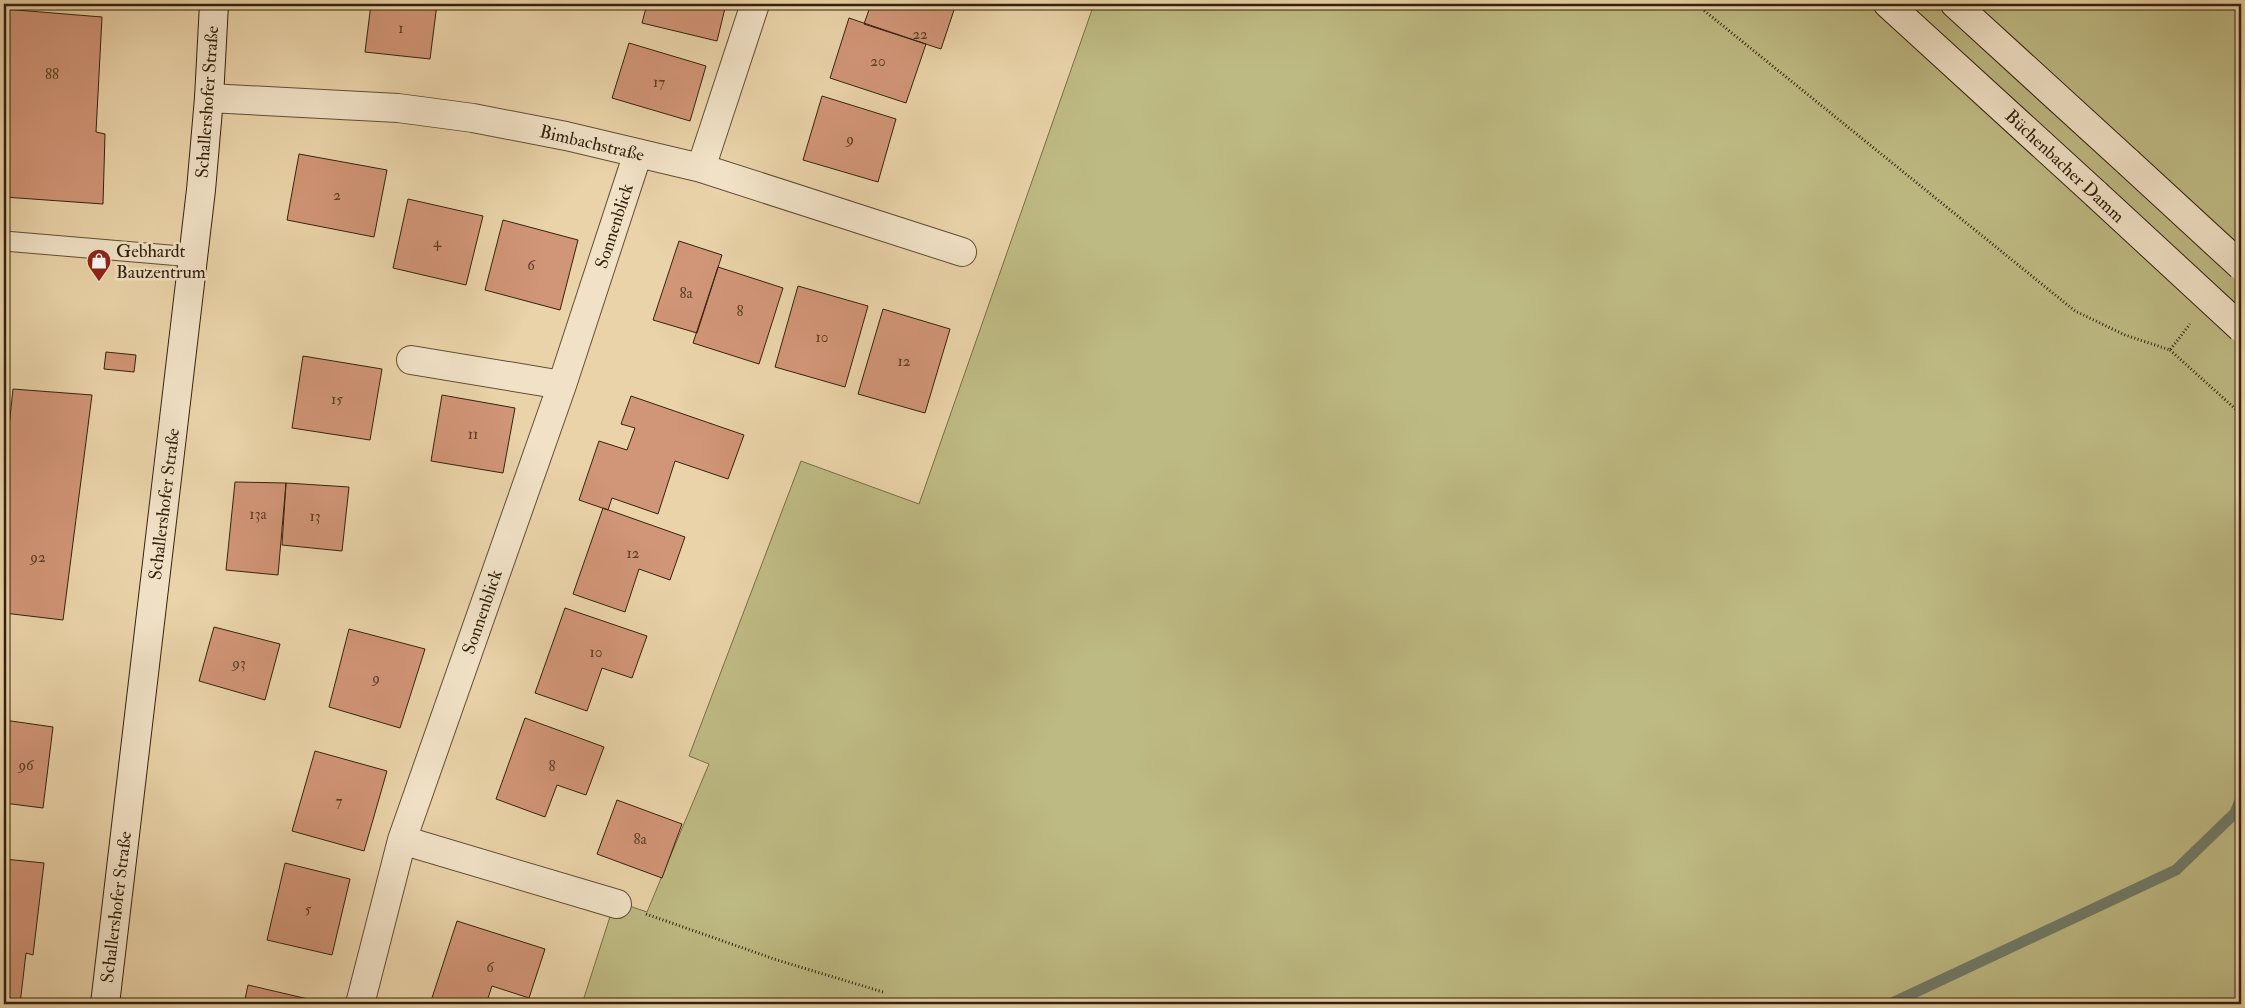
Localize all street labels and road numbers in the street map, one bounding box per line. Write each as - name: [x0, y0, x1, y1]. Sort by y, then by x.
- street label: Schallershofer Straße: [191, 25, 224, 179]
- street label: Büchenbacher Damm: [2000, 105, 2129, 228]
- street label: Bimbachstraße: [537, 120, 647, 167]
- street label: Sonnenblick: [590, 180, 639, 272]
- street label: Schallershofer Straße: [144, 426, 185, 581]
- street label: Sonnenblick: [457, 567, 508, 657]
- street label: Schallershofer Straße: [96, 829, 137, 984]

